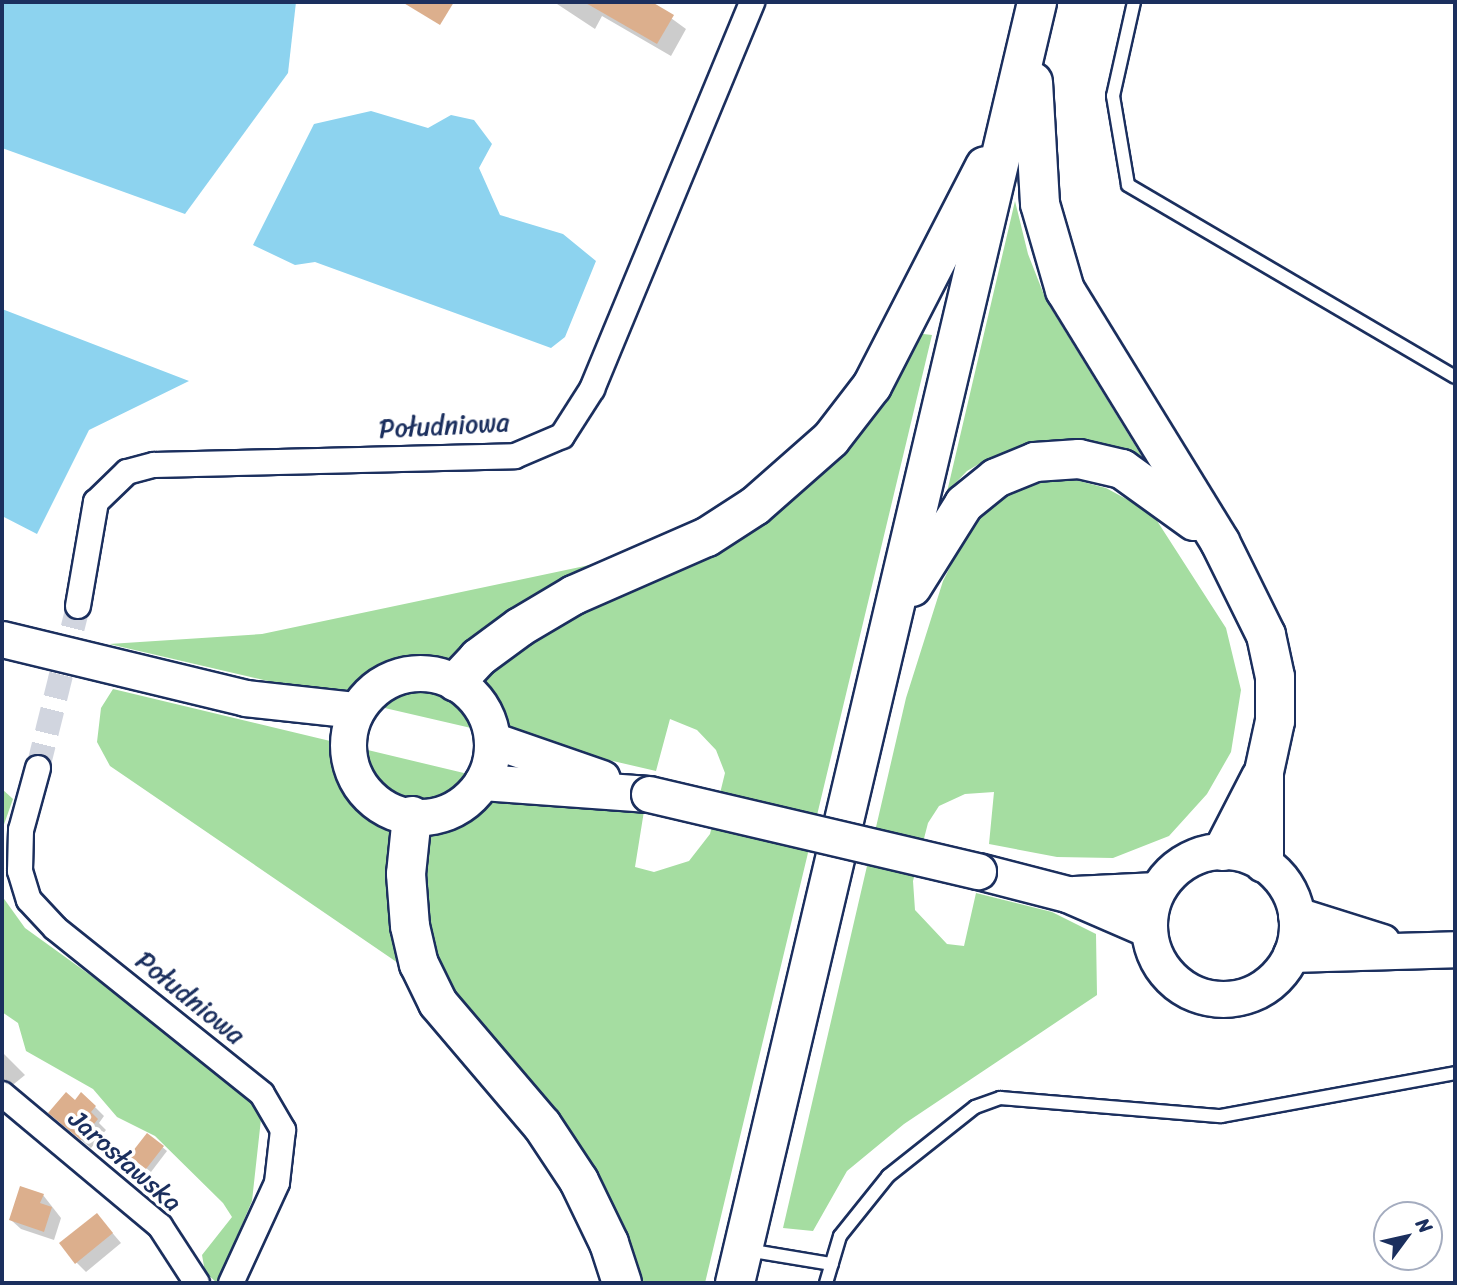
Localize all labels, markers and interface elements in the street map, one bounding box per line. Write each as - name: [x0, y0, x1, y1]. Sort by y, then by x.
- street label: Południowa: [378, 407, 510, 445]
- street label: Południowa: [129, 945, 251, 1051]
- street label: Jarosławska: [62, 1103, 188, 1219]
- north arrow: [1373, 1201, 1443, 1271]
- text: N: [1407, 1211, 1442, 1240]

